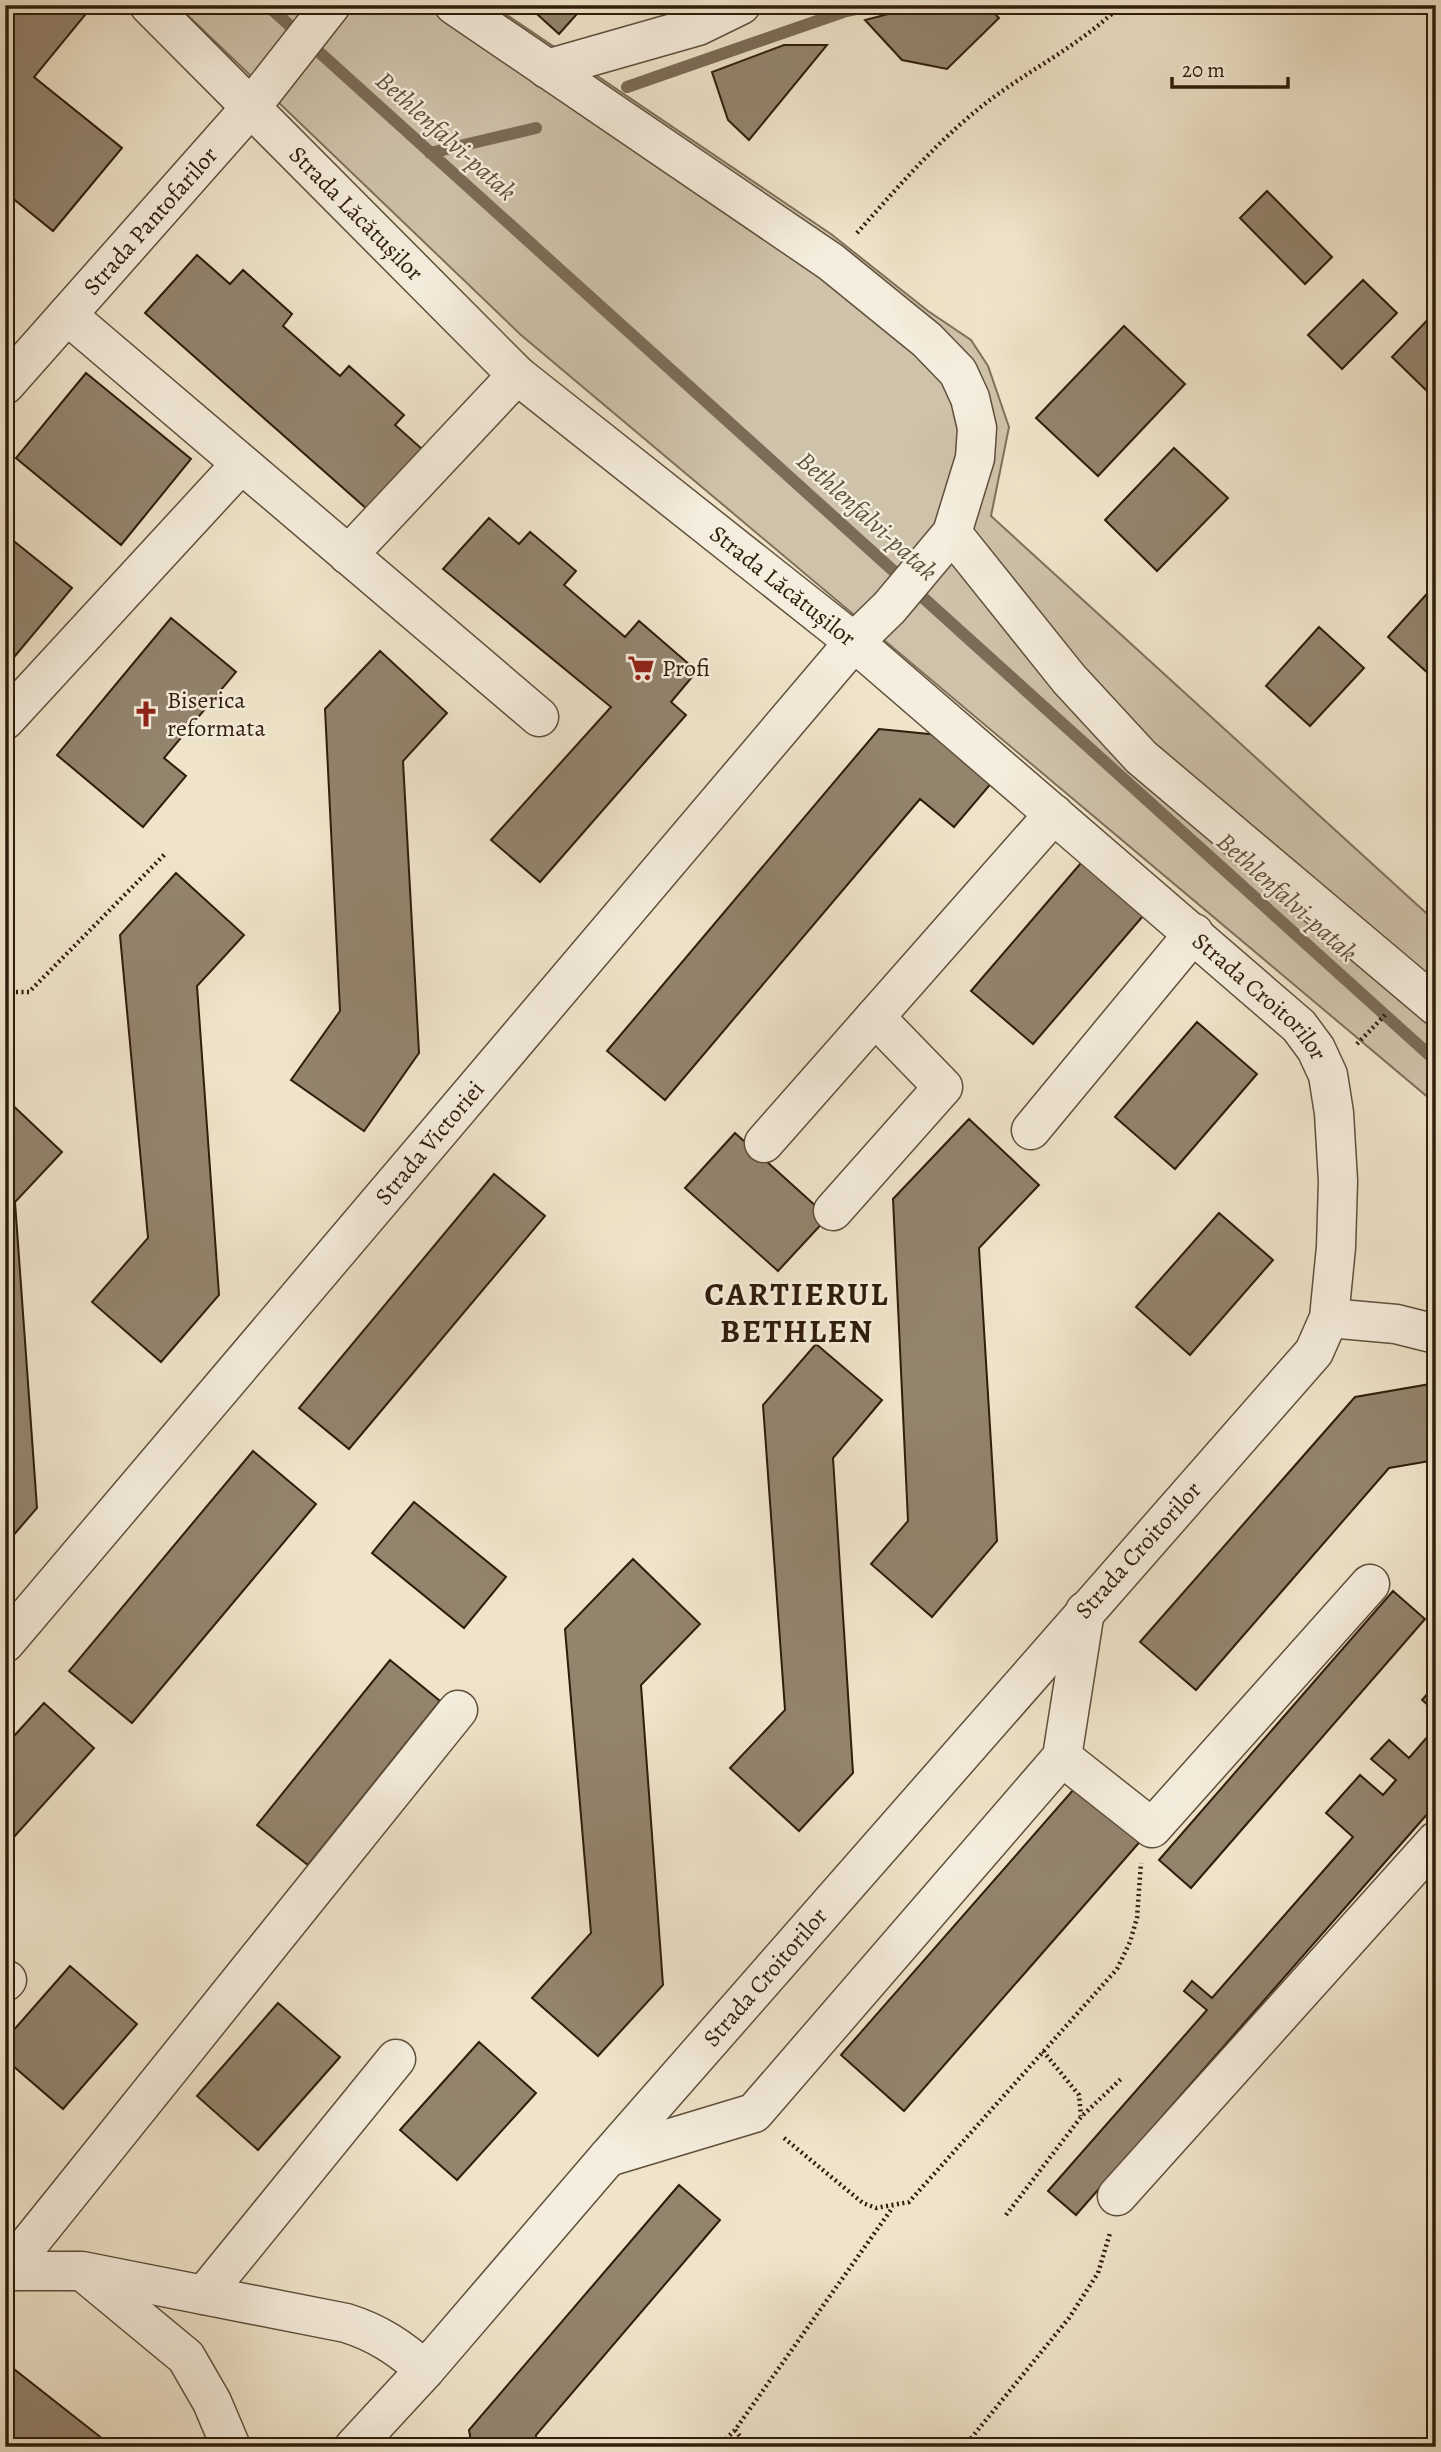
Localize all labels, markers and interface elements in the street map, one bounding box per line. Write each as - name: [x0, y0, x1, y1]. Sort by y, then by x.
- scale bar: [1172, 46, 1287, 90]
- text: 20 m: [1182, 56, 1225, 84]
- water label: Bethlenfalvi-patak: [368, 63, 524, 209]
- street label: Strada Lăcătușilor: [282, 139, 431, 288]
- street label: Strada Pantofarilor: [76, 140, 225, 302]
- water label: Bethlenfalvi-patak: [789, 443, 945, 589]
- street label: Strada Lăcătușilor: [703, 518, 863, 654]
- place label: Profi: [662, 652, 710, 684]
- supermarket icon: Profi: [626, 653, 656, 683]
- place label: Biserica reformata: [167, 684, 266, 744]
- church icon: Biserica reformata: [131, 699, 161, 729]
- water label: Bethlenfalvi-patak: [1209, 824, 1365, 970]
- street label: Strada Croitorilor: [1186, 925, 1335, 1065]
- street label: Strada Victoriei: [367, 1074, 491, 1212]
- district label: CARTIERUL BETHLEN: [705, 1272, 889, 1353]
- street label: Strada Croitorilor: [1068, 1474, 1208, 1626]
- street label: Strada Croitorilor: [696, 1901, 834, 2053]

